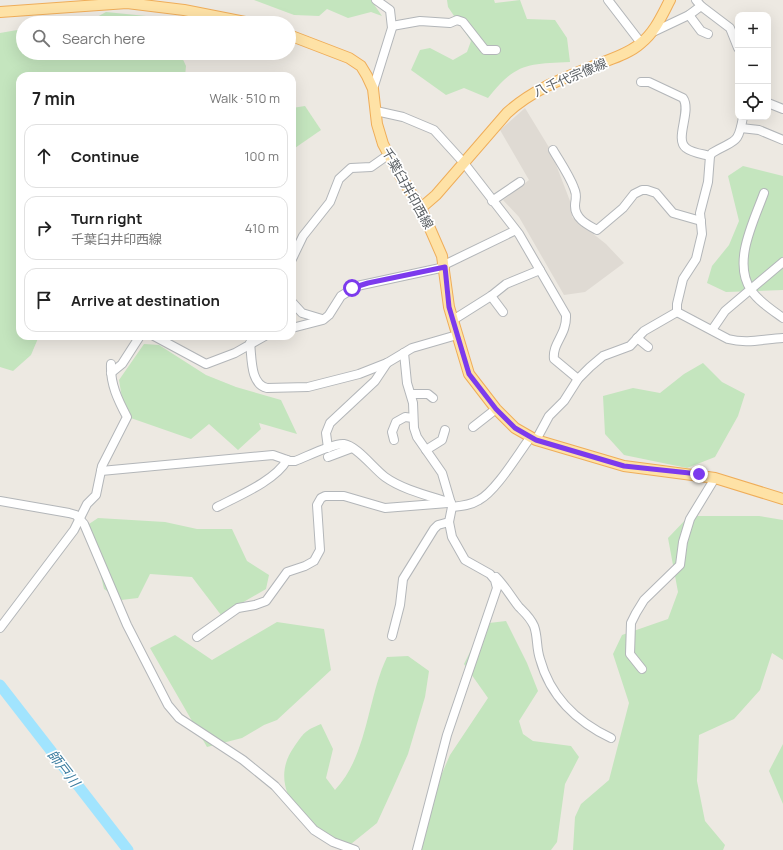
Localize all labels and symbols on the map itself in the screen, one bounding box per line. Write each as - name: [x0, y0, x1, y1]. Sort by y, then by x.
- street label: 八千代宗像線: [531, 53, 609, 101]
- street label: 千葉臼井印西線: [378, 144, 438, 232]
- route start: [343, 279, 361, 297]
- route end: [690, 465, 708, 483]
- water label: 師戸川: [44, 746, 86, 792]

